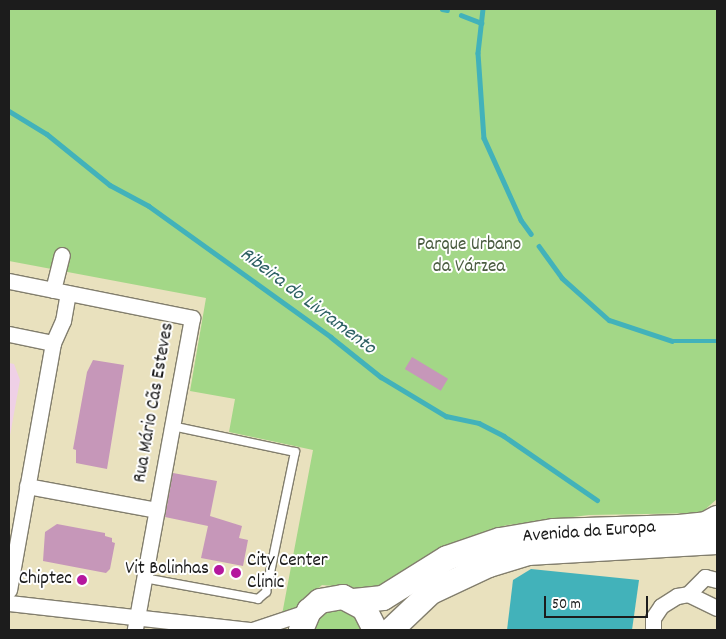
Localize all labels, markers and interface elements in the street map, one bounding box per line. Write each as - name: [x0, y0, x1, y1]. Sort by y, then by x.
- park label: Parque Urbano da Várzea: [417, 235, 521, 279]
- water label: Ribeira do Livramento: [234, 243, 380, 361]
- street label: Rua Mário Cãs Esteves: [130, 321, 180, 485]
- street label: Avenida da Europa: [522, 517, 656, 549]
- place label: City Center Clinic: [247, 551, 328, 595]
- place label: Vit Bolinhas: [125, 559, 209, 581]
- marker: Vit Bolinhas: [213, 564, 225, 576]
- marker: City Center Clinic: [229, 566, 243, 580]
- place label: Chiptec: [19, 569, 72, 591]
- marker: Chiptec: [76, 574, 88, 586]
- scale bar: [546, 586, 650, 618]
- text: 50 m: [552, 594, 581, 616]

